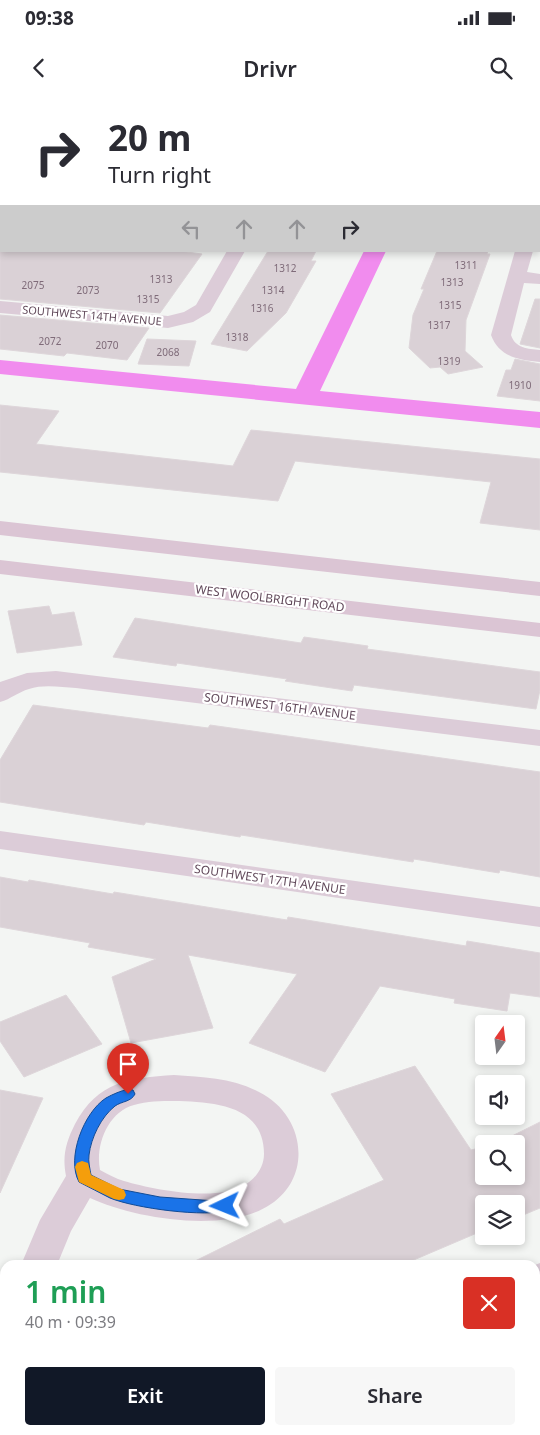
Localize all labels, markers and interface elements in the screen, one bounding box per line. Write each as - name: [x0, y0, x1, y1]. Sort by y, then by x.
- text: 09:38: [25, 5, 74, 31]
- text: Drivr: [243, 53, 297, 83]
- icon: back: [25, 54, 53, 82]
- icon: search: [487, 54, 515, 82]
- text: 20 m: [108, 114, 191, 161]
- icon: right: [25, 120, 90, 185]
- text: Turn right: [108, 159, 211, 189]
- icon: left: [177, 215, 205, 243]
- icon: ahead: [230, 215, 258, 243]
- icon: ahead: [283, 215, 311, 243]
- icon: right: [336, 215, 364, 243]
- house number: 1311: [455, 258, 477, 272]
- house number: 1312: [274, 261, 297, 275]
- house number: 1313: [150, 272, 173, 286]
- house number: 1313: [441, 275, 464, 289]
- house number: 2075: [22, 278, 45, 292]
- house number: 2073: [77, 283, 100, 297]
- house number: 1314: [262, 283, 285, 297]
- house number: 1315: [137, 292, 160, 306]
- house number: 1315: [439, 298, 462, 312]
- street label: SOUTHWEST 14TH AVENUE: [22, 301, 162, 329]
- house number: 1316: [251, 301, 274, 315]
- house number: 1317: [428, 318, 451, 332]
- house number: 1318: [226, 330, 249, 344]
- house number: 2072: [39, 334, 62, 348]
- house number: 2070: [96, 338, 119, 352]
- house number: 2068: [157, 345, 180, 359]
- house number: 1319: [438, 354, 461, 368]
- house number: 1910: [509, 378, 532, 392]
- street label: WEST WOOLBRIGHT ROAD: [194, 580, 346, 616]
- street label: SOUTHWEST 16TH AVENUE: [203, 688, 357, 724]
- street label: SOUTHWEST 17TH AVENUE: [193, 860, 347, 898]
- north arrow: [475, 1015, 525, 1065]
- map controls: [475, 1015, 525, 1245]
- pin: [107, 1043, 149, 1094]
- icon: arrive: [114, 1050, 142, 1078]
- button: sound: [475, 1075, 525, 1125]
- button: search: [475, 1135, 525, 1185]
- position arrow: [198, 1179, 250, 1231]
- button: layers: [475, 1195, 525, 1245]
- text: 1 min: [25, 1271, 106, 1312]
- button: close: [463, 1277, 515, 1329]
- text: 40 m · 09:39: [25, 1311, 116, 1333]
- button: Exit: [25, 1367, 265, 1425]
- button: Share: [275, 1367, 515, 1425]

